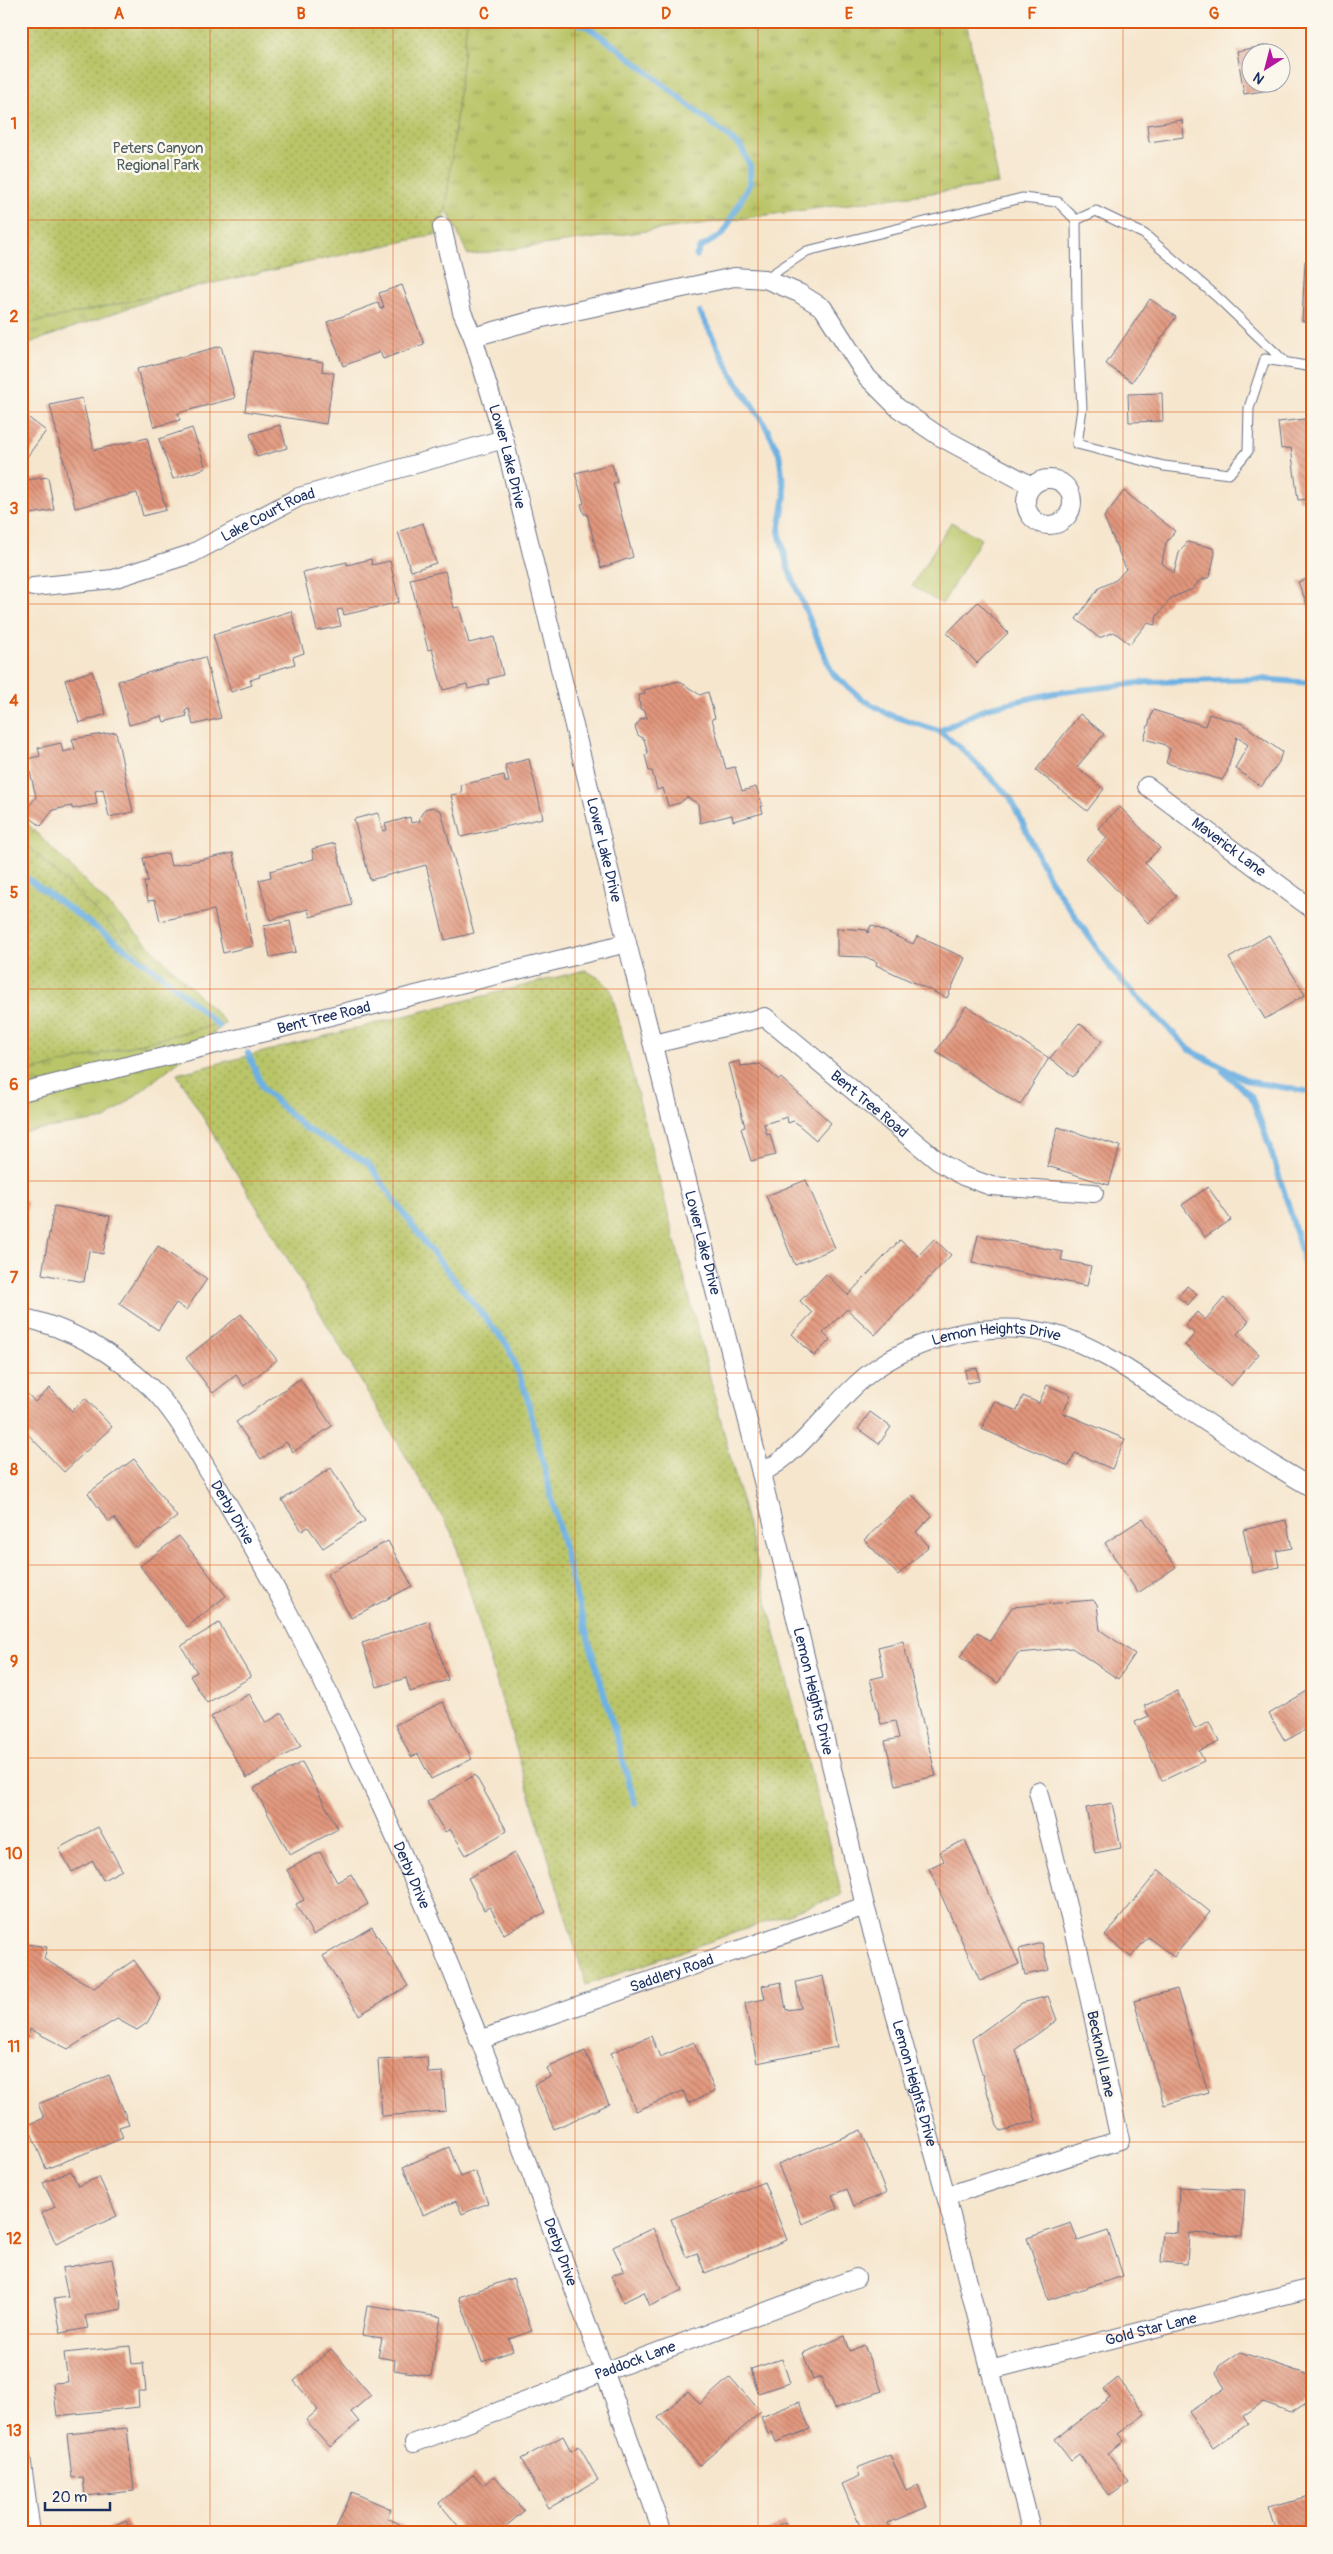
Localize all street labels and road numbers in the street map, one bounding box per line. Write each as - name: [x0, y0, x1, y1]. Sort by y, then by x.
- street label: Lower Lake Drive: [484, 402, 530, 511]
- street label: Lake Court Road: [218, 484, 317, 546]
- street label: Lower Lake Drive: [582, 796, 626, 905]
- street label: Maverick Lane: [1187, 813, 1270, 882]
- street label: Bent Tree Road: [276, 997, 373, 1039]
- street label: Bent Tree Road: [826, 1066, 912, 1142]
- street label: Lower Lake Drive: [680, 1188, 725, 1297]
- street label: Lemon Heights Drive: [929, 1320, 1064, 1350]
- street label: Derby Drive: [206, 1477, 258, 1549]
- street label: Lemon Heights Drive: [788, 1626, 838, 1757]
- street label: Derby Drive: [388, 1839, 434, 1912]
- street label: Saddlery Road: [627, 1950, 716, 1997]
- street label: Becknoll Lane: [1082, 2009, 1119, 2100]
- street label: Lemon Heights Drive: [887, 2018, 941, 2149]
- street label: Derby Drive: [539, 2215, 581, 2289]
- street label: Gold Star Lane: [1103, 2309, 1199, 2350]
- street label: Paddock Lane: [592, 2337, 679, 2385]

